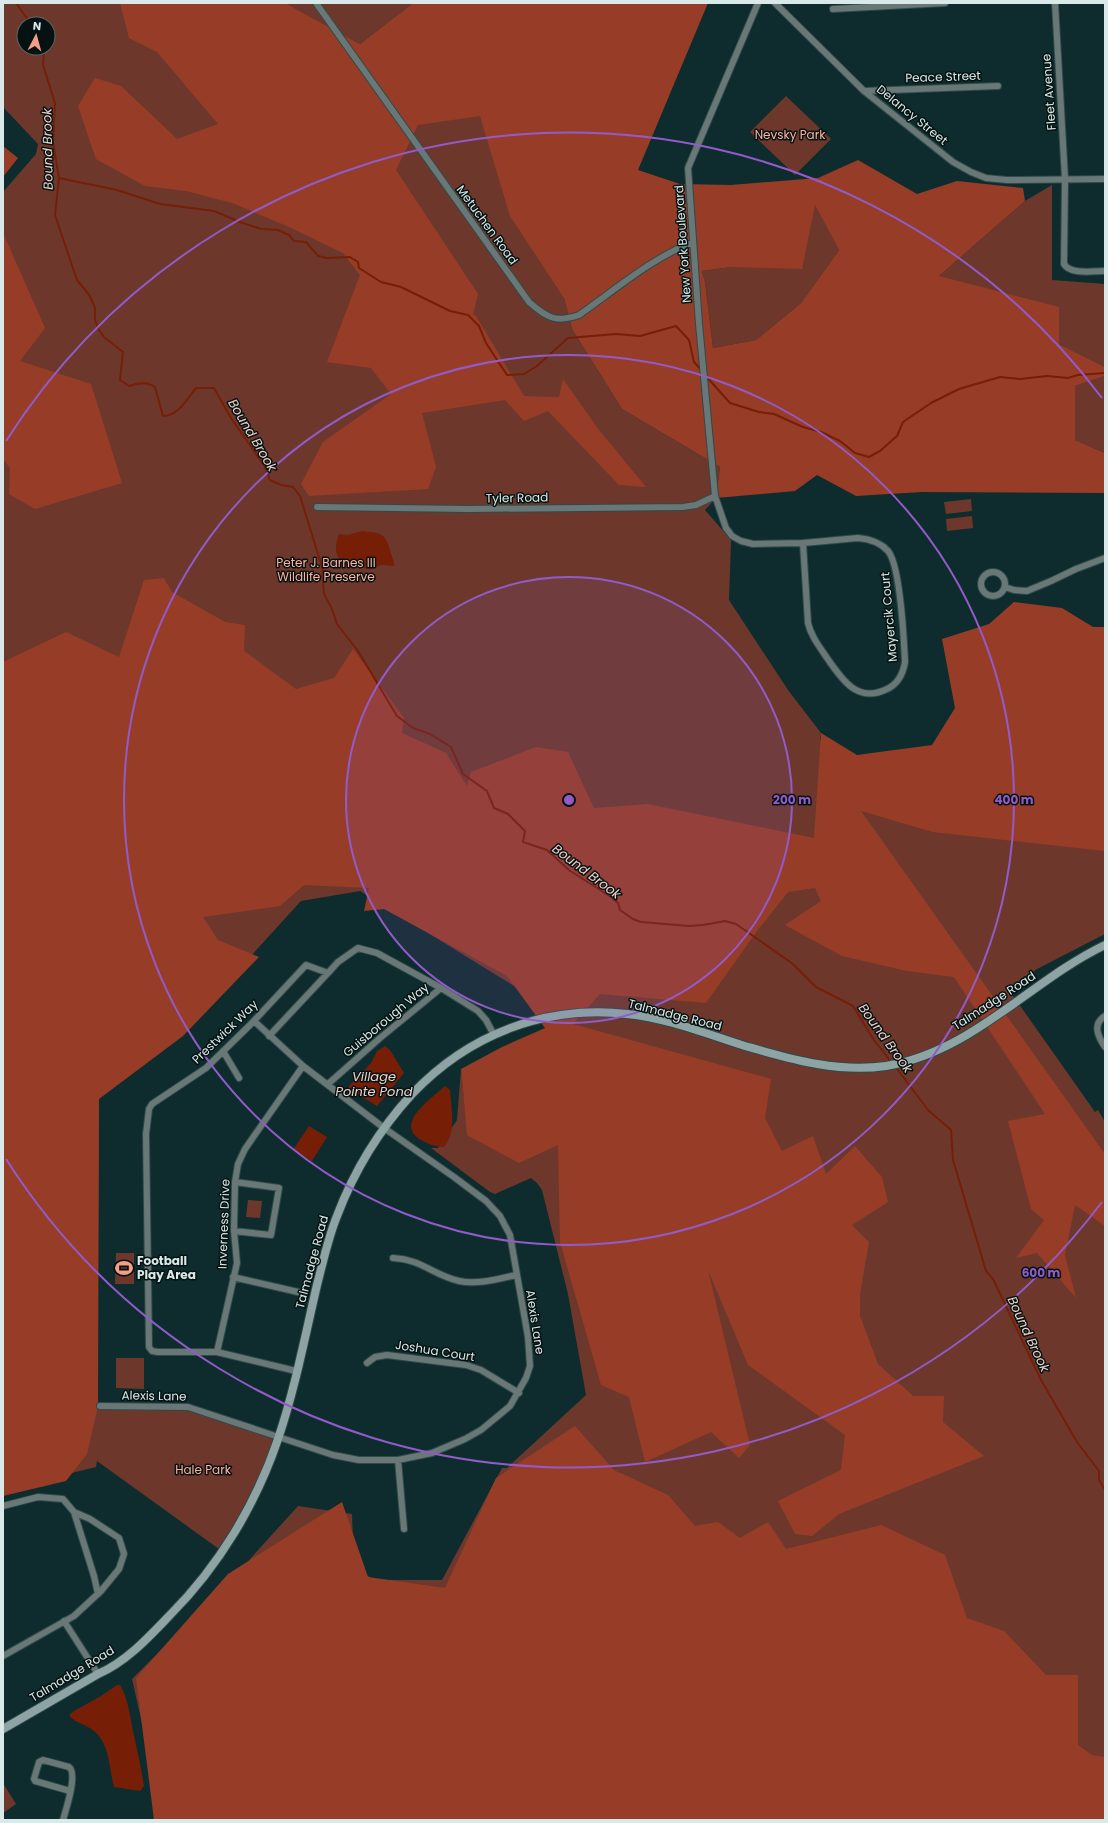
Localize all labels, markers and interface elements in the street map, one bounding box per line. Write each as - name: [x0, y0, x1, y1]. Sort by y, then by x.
- north arrow: [16, 16, 56, 56]
- text: N: [32, 18, 42, 34]
- street label: Fleet Avenue: [1037, 53, 1060, 131]
- street label: Peace Street: [905, 67, 981, 86]
- street label: Delancy Street: [873, 81, 951, 149]
- water label: Bound Brook: [37, 107, 58, 190]
- park label: Nevsky Park: [755, 126, 826, 143]
- street label: Metuchen Road: [453, 182, 522, 268]
- street label: New York Boulevard: [670, 185, 695, 303]
- water label: Bound Brook: [223, 395, 282, 476]
- street label: Tyler Road: [486, 488, 548, 507]
- park label: Peter J. Barnes III Wildlife Preserve: [276, 554, 376, 585]
- street label: Mayercik Court: [876, 571, 901, 663]
- text: 200 m: [773, 791, 811, 808]
- text: 400 m: [994, 791, 1034, 808]
- centre of rings: [562, 793, 576, 807]
- water label: Bound Brook: [548, 839, 626, 904]
- street label: Talmadge Road: [949, 967, 1039, 1034]
- street label: Guisborough Way: [339, 978, 432, 1061]
- street label: Talmadge Road: [626, 995, 724, 1034]
- street label: Prestwick Way: [188, 996, 261, 1067]
- water label: Bound Brook: [854, 1000, 918, 1078]
- water label: Village Pointe Pond: [336, 1067, 413, 1101]
- street label: Inverness Drive: [213, 1179, 234, 1269]
- street label: Talmadge Road: [291, 1213, 332, 1310]
- place label: Football Play Area: [137, 1252, 196, 1283]
- sports icon: Football Play Area: [114, 1258, 134, 1278]
- text: 600 m: [1022, 1264, 1061, 1281]
- street label: Alexis Lane: [522, 1288, 549, 1355]
- water label: Bound Brook: [1003, 1293, 1055, 1376]
- street label: Joshua Court: [394, 1336, 476, 1365]
- street label: Alexis Lane: [121, 1386, 187, 1405]
- park label: Hale Park: [175, 1461, 232, 1478]
- street label: Talmadge Road: [26, 1642, 117, 1706]

